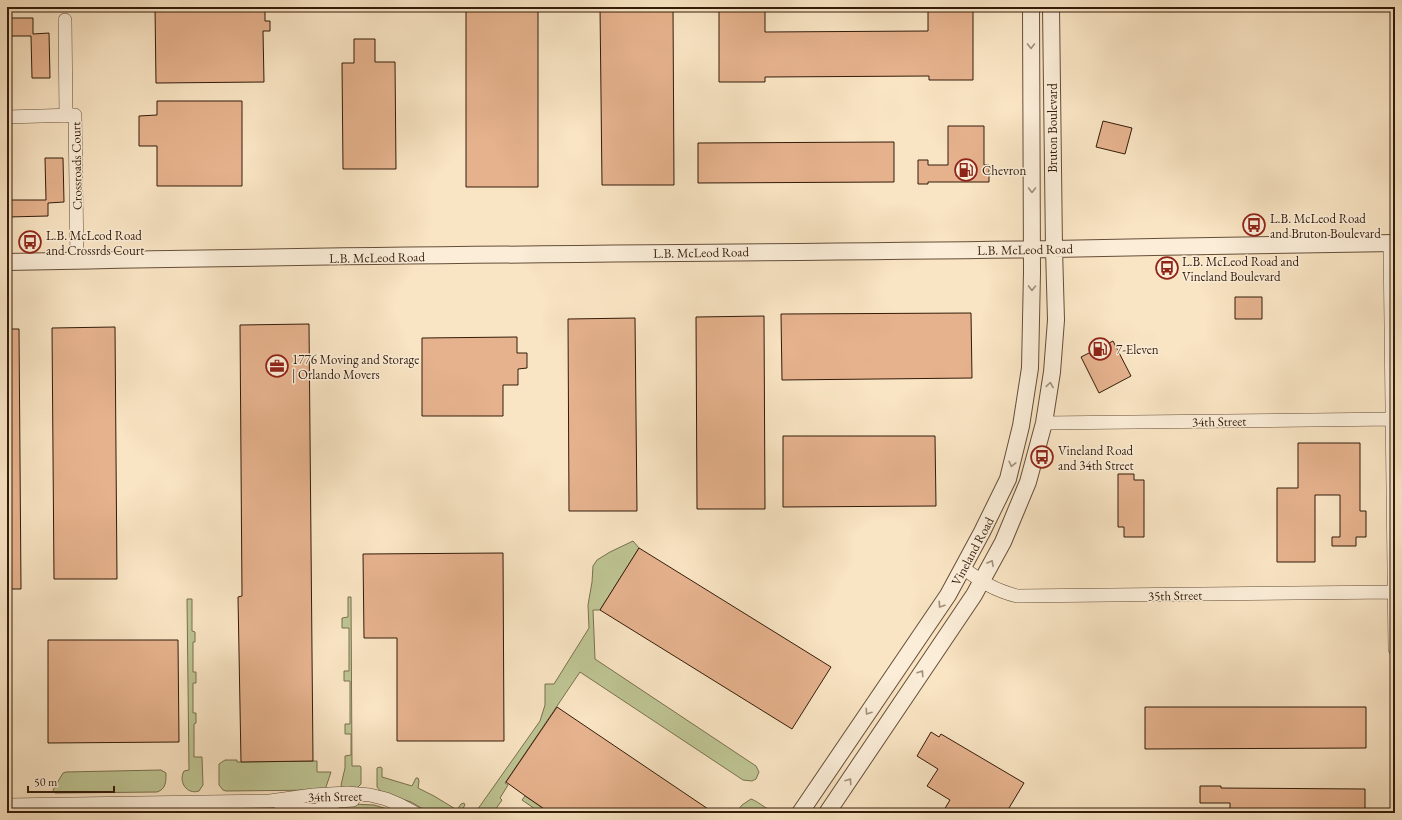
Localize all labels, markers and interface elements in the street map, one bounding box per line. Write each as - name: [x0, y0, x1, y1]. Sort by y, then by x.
- one-way arrow: [1027, 43, 1035, 49]
- street label: Bruton Boulevard: [1044, 83, 1061, 173]
- street label: Crossroads Court: [67, 122, 86, 210]
- fuel station icon: Chevron: [953, 157, 979, 183]
- place label: Chevron: [982, 162, 1026, 179]
- one-way arrow: [1028, 187, 1036, 193]
- place label: L.B. McLeod Road and Bruton Boulevard: [1270, 210, 1381, 242]
- bus stop icon: L.B. McLeod Road and Bruton Boulevard: [1241, 212, 1267, 238]
- place label: L.B. McLeod Road and Crossrds Court: [46, 227, 144, 259]
- bus stop icon: L.B. McLeod Road and Crossrds Court: [17, 229, 43, 255]
- street label: L.B. McLeod Road: [977, 240, 1074, 259]
- street label: L.B. McLeod Road: [653, 243, 750, 262]
- street label: L.B. McLeod Road: [329, 248, 426, 267]
- place label: L.B. McLeod Road and Vineland Boulevard: [1182, 253, 1300, 285]
- bus stop icon: L.B. McLeod Road and Vineland Boulevard: [1154, 255, 1180, 281]
- one-way arrow: [1028, 285, 1036, 291]
- fuel station icon: 7-Eleven: [1087, 336, 1113, 362]
- place label: 7-Eleven: [1116, 341, 1159, 358]
- place label: 1776 Moving and Storage | Orlando Movers: [292, 351, 419, 384]
- office icon: 1776 Moving and Storage | Orlando Movers: [264, 353, 290, 379]
- one-way arrow: [1045, 382, 1053, 388]
- street label: 34th Street: [1192, 413, 1246, 430]
- place label: Vineland Road and 34th Street: [1058, 442, 1134, 474]
- bus stop icon: Vineland Road and 34th Street: [1029, 444, 1055, 470]
- one-way arrow: [1008, 460, 1017, 467]
- street label: Vineland Road: [947, 514, 998, 588]
- one-way arrow: [986, 560, 994, 567]
- street label: 35th Street: [1148, 587, 1202, 604]
- one-way arrow: [938, 601, 946, 608]
- one-way arrow: [917, 670, 924, 677]
- one-way arrow: [866, 708, 873, 715]
- scale bar: [28, 768, 114, 794]
- text: 50 m: [34, 774, 58, 790]
- one-way arrow: [844, 778, 851, 785]
- street label: 34th Street: [308, 788, 362, 805]

